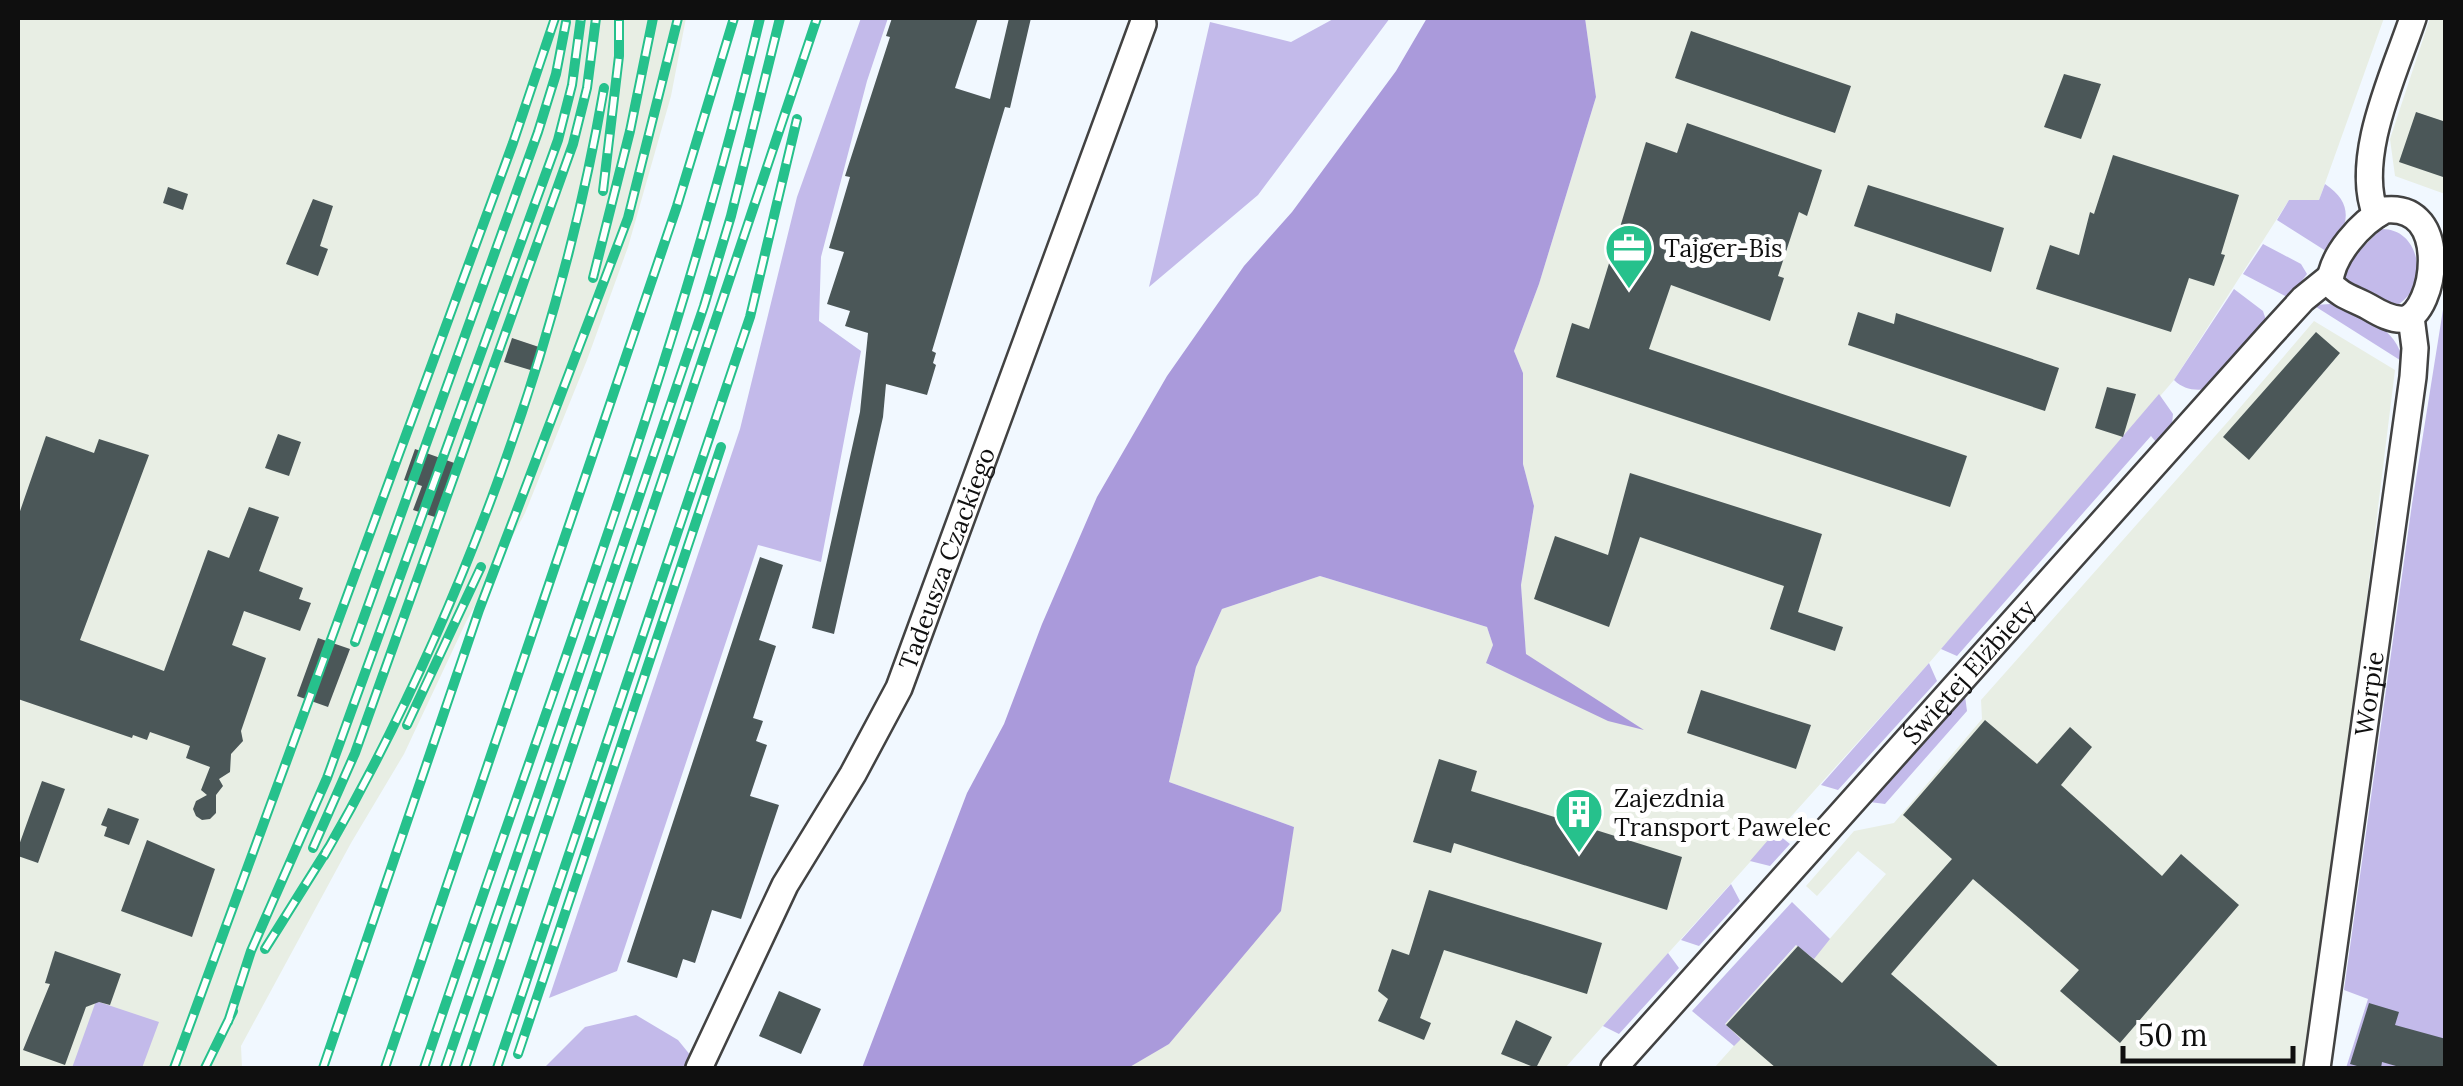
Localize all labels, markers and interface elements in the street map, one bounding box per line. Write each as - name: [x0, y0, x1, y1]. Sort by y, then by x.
- office icon: Tajger-Bis: [1603, 222, 1655, 290]
- place label: Tajger-Bis: [1664, 232, 1782, 264]
- street label: Tadeusza Czackiego: [891, 443, 1002, 674]
- street label: Świętej Elżbiety: [1896, 592, 2043, 751]
- street label: Worpie: [2347, 649, 2391, 738]
- place label: Zajezdnia Transport Pawelec: [1614, 782, 1831, 843]
- building icon: Zajezdnia Transport Pawelec: [1553, 786, 1605, 854]
- scale bar: [2123, 1001, 2293, 1063]
- text: 50 m: [2138, 1016, 2208, 1054]

